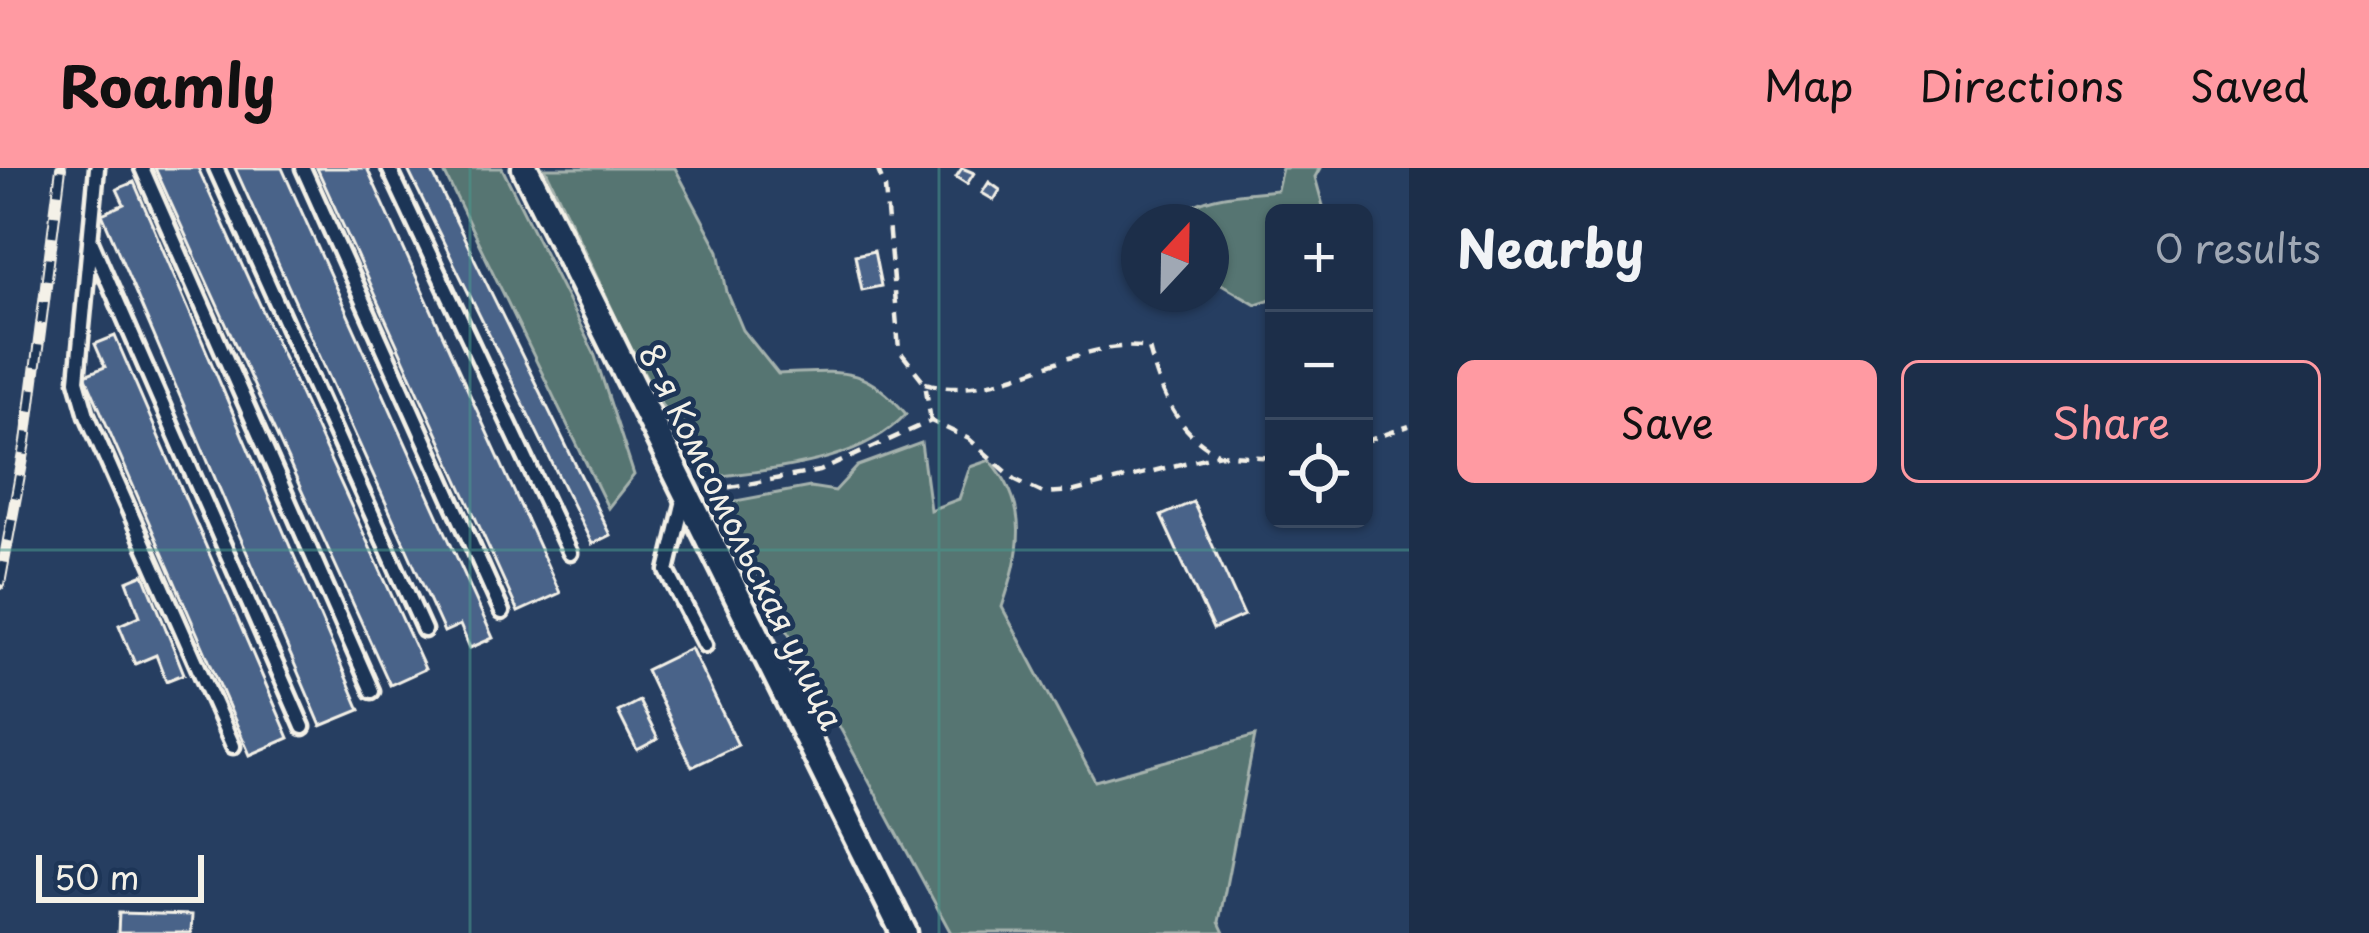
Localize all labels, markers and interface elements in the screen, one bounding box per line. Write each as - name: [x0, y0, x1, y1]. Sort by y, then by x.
- text: Roamly: [60, 41, 276, 127]
- text: Map: [1764, 53, 1854, 116]
- text: Directions: [1920, 53, 2124, 116]
- text: Saved: [2190, 53, 2309, 116]
- north arrow: [1121, 204, 1229, 312]
- map controls: [1265, 204, 1373, 528]
- button: +: [1265, 204, 1373, 312]
- text: Nearby: [1457, 208, 1644, 285]
- text: 0 results: [2155, 217, 2321, 276]
- button: −: [1265, 312, 1373, 420]
- street label: 8-я Комсомольская улица: [628, 335, 858, 738]
- button: Save: [1457, 360, 1877, 483]
- button: Share: [1901, 360, 2321, 483]
- button: locate: [1265, 420, 1373, 528]
- scale bar: [36, 849, 204, 902]
- text: 50 m: [54, 851, 140, 901]

